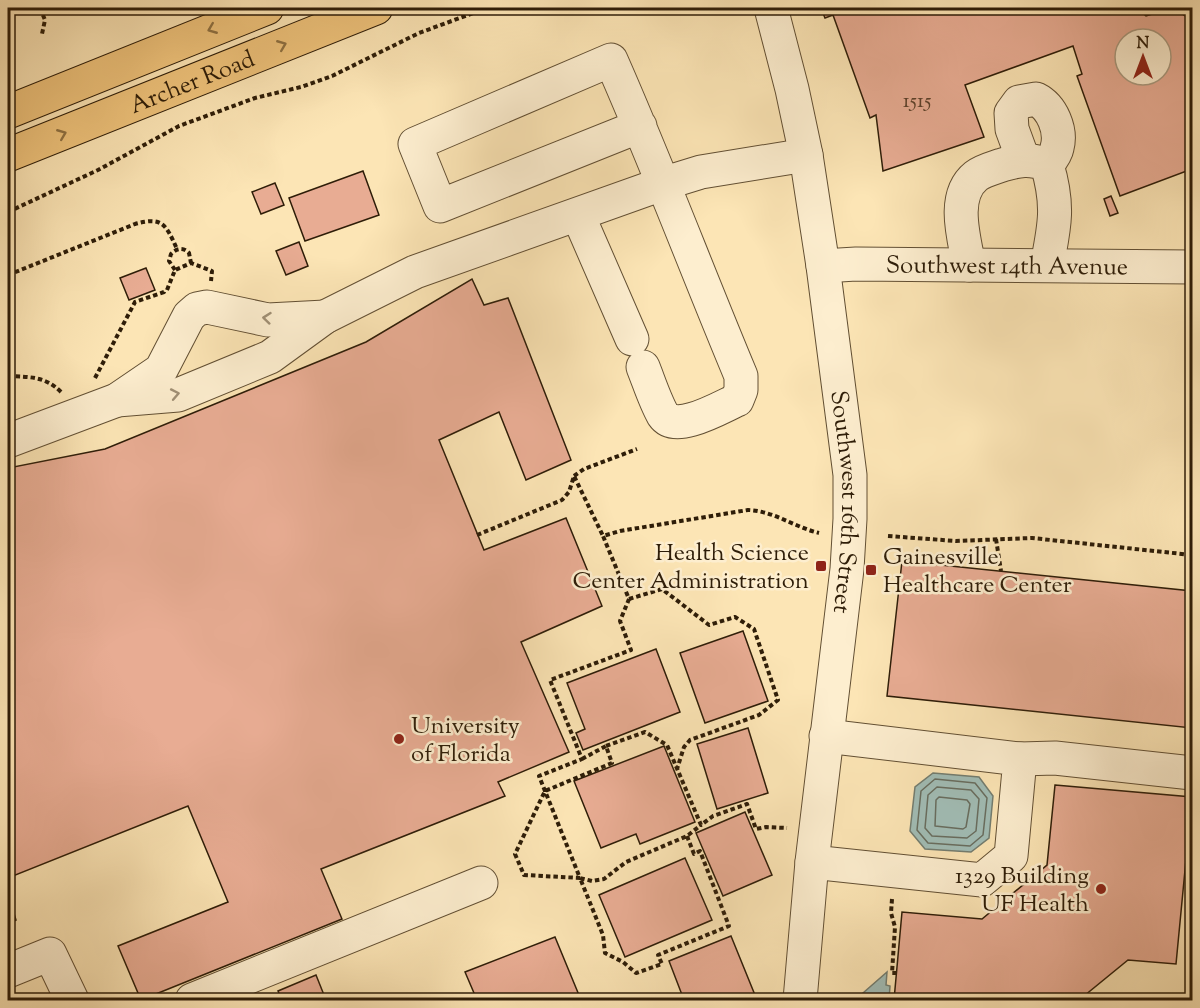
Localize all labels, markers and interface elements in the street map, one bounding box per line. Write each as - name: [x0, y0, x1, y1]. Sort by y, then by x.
- one-way arrow: [208, 22, 218, 35]
- north arrow: [1113, 27, 1173, 87]
- text: N: [1137, 33, 1150, 56]
- one-way arrow: [276, 40, 287, 52]
- street label: Archer Road: [125, 43, 261, 124]
- house number: 1515: [903, 87, 931, 117]
- one-way arrow: [56, 129, 67, 141]
- street label: Southwest 14th Avenue: [886, 249, 1128, 285]
- one-way arrow: [262, 313, 271, 325]
- one-way arrow: [170, 388, 180, 401]
- street label: Southwest 16th Street: [820, 389, 865, 615]
- place label: Health Science Center Administration: [572, 537, 809, 599]
- place label: Gainesville Healthcare Center: [883, 541, 1072, 603]
- marker: Health Science Center Administration: [814, 559, 828, 573]
- marker: Gainesville Healthcare Center: [864, 563, 878, 577]
- place label: University of Florida: [411, 710, 520, 772]
- marker: University of Florida: [392, 732, 406, 746]
- place label: 1329 Building UF Health: [955, 860, 1089, 922]
- marker: 1329 Building UF Health: [1094, 882, 1108, 896]

